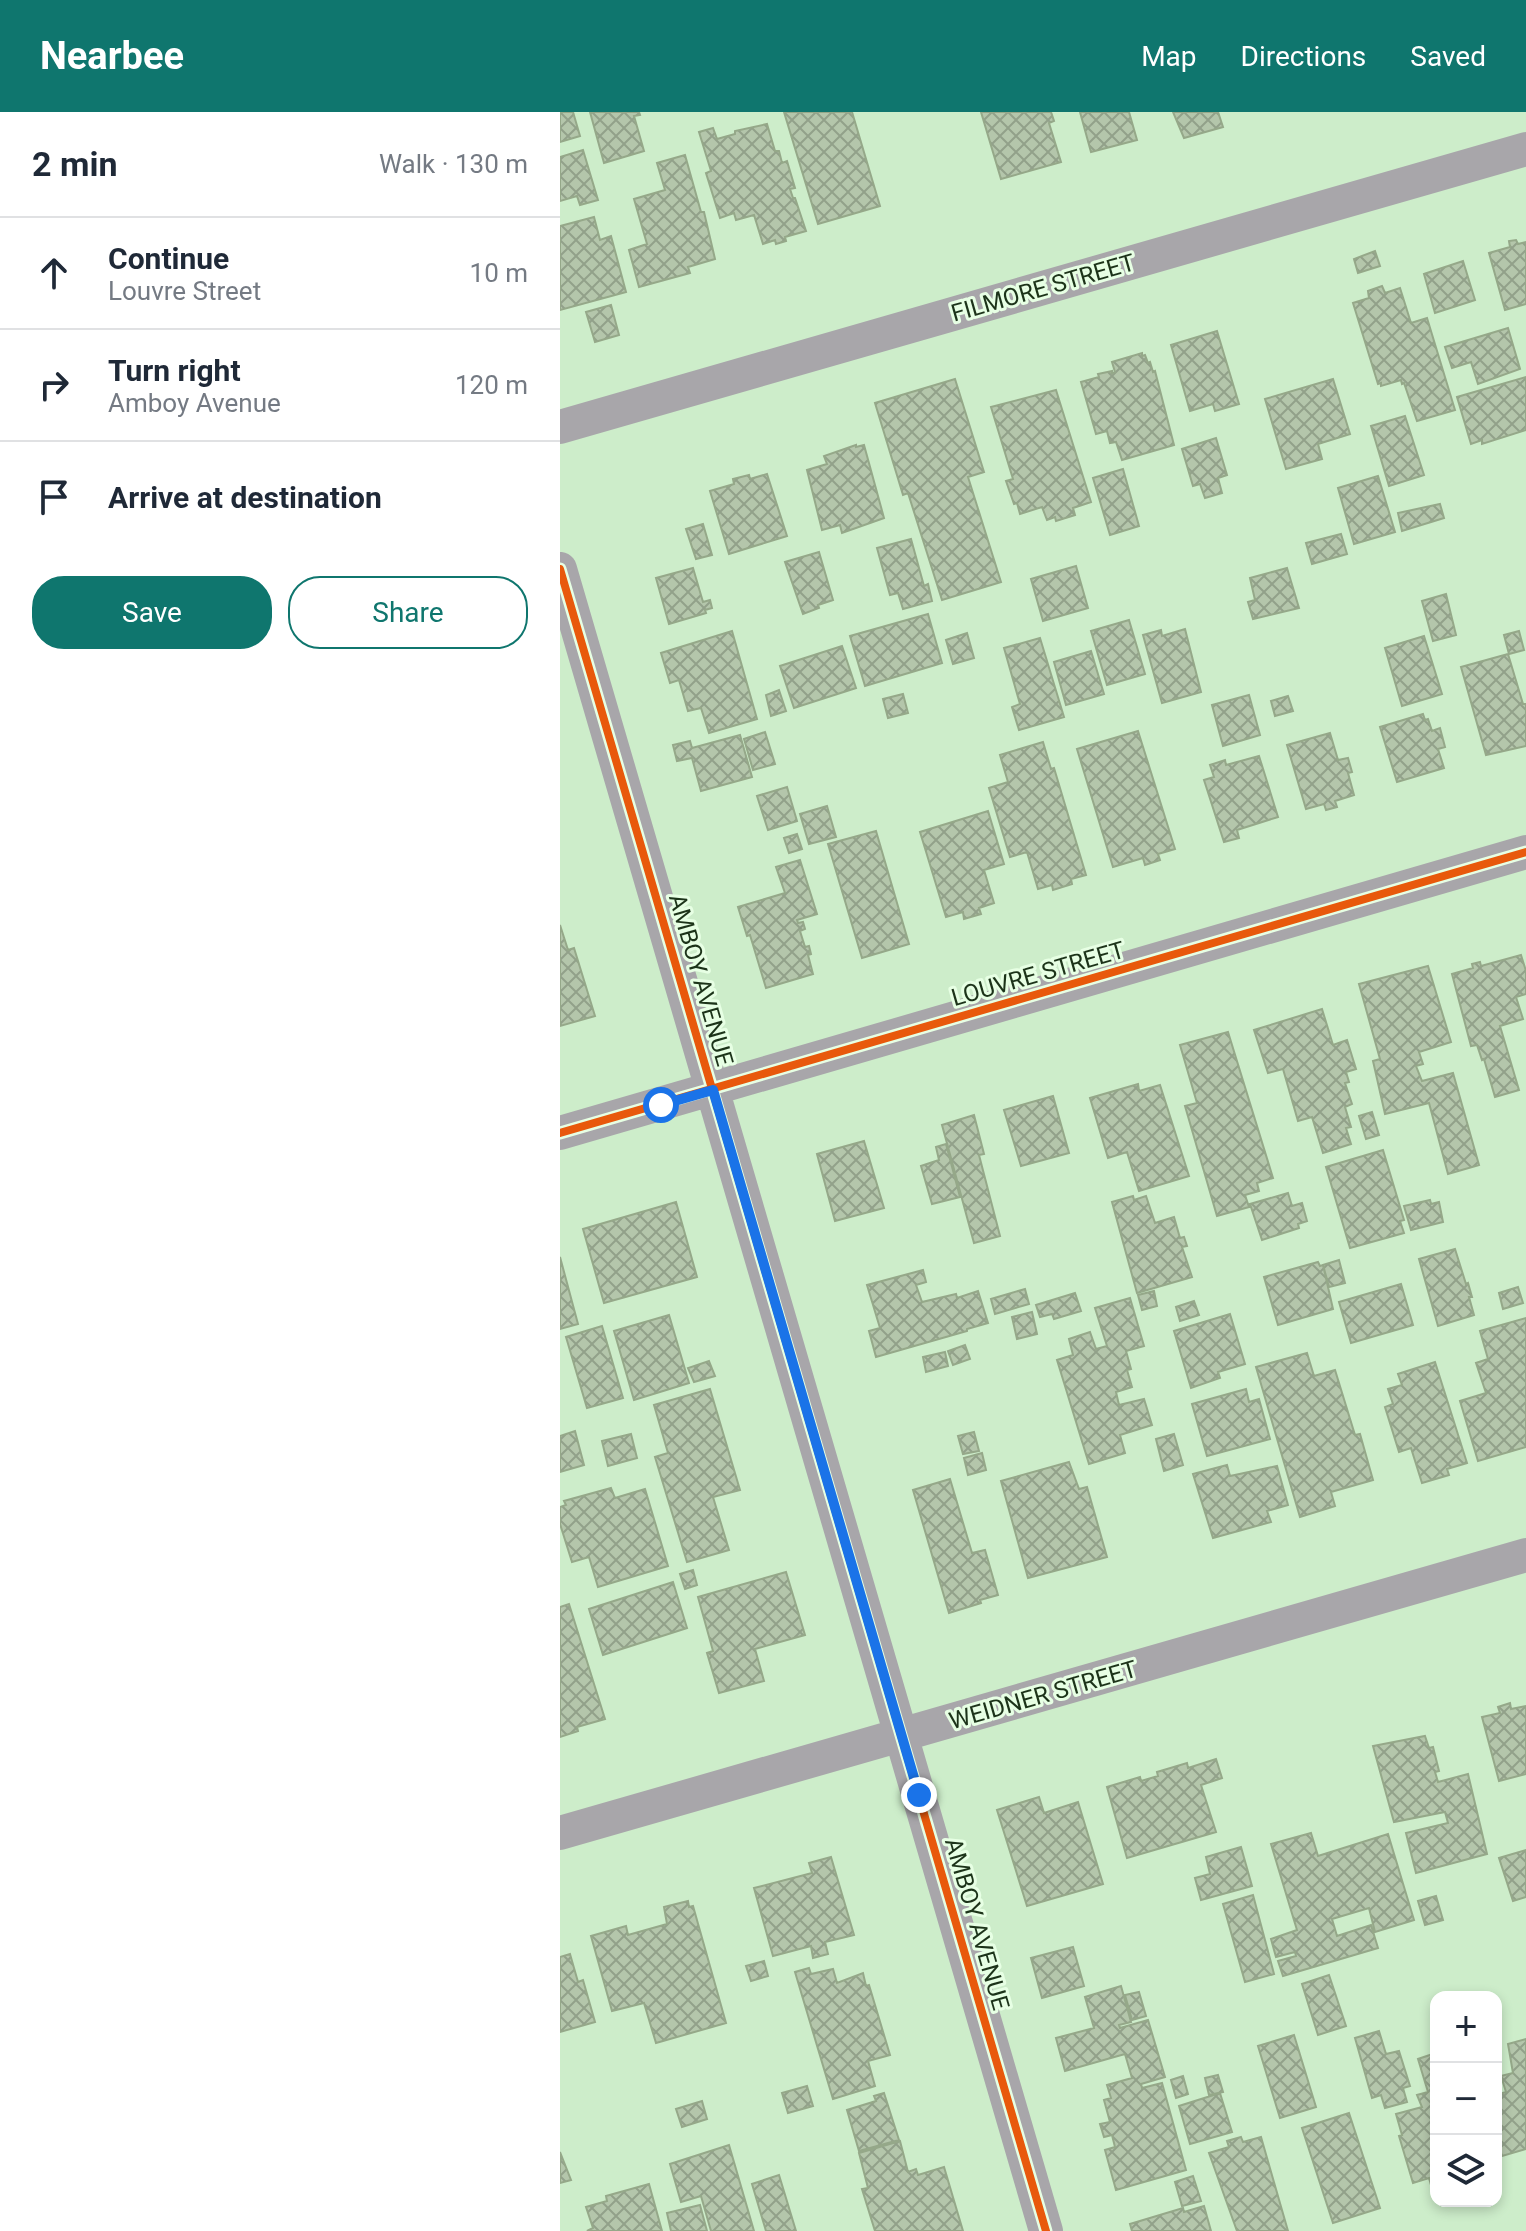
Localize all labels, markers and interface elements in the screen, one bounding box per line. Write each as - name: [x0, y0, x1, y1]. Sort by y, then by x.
- text: Nearbee: [40, 34, 184, 78]
- text: Map: [1141, 40, 1197, 73]
- text: Directions: [1241, 40, 1366, 73]
- text: Saved: [1410, 40, 1486, 73]
- text: 2 min: [32, 144, 117, 184]
- text: Walk · 130 m: [379, 149, 528, 179]
- text: Continue: [108, 241, 229, 276]
- street label: FILMORE STREET: [948, 248, 1138, 328]
- icon: ahead: [32, 251, 76, 295]
- text: 10 m: [470, 258, 528, 288]
- text: Louvre Street: [108, 276, 261, 306]
- text: Turn right: [108, 353, 241, 388]
- icon: right: [32, 363, 76, 407]
- text: 120 m: [455, 370, 528, 400]
- text: Amboy Avenue: [108, 388, 281, 418]
- icon: arrive: [32, 475, 76, 519]
- text: Arrive at destination: [108, 480, 382, 515]
- button: Save: [32, 576, 272, 649]
- button: Share: [288, 576, 528, 649]
- street label: AMBOY AVENUE: [663, 891, 739, 1069]
- street label: LOUVRE STREET: [948, 936, 1128, 1012]
- route start: [643, 1087, 679, 1123]
- street label: WEIDNER STREET: [946, 1655, 1140, 1735]
- route end: [901, 1777, 937, 1813]
- street label: AMBOY AVENUE: [939, 1835, 1015, 2013]
- map controls: [1430, 1991, 1502, 2207]
- button: +: [1430, 1991, 1502, 2063]
- button: −: [1430, 2063, 1502, 2135]
- button: layers: [1430, 2135, 1502, 2207]

